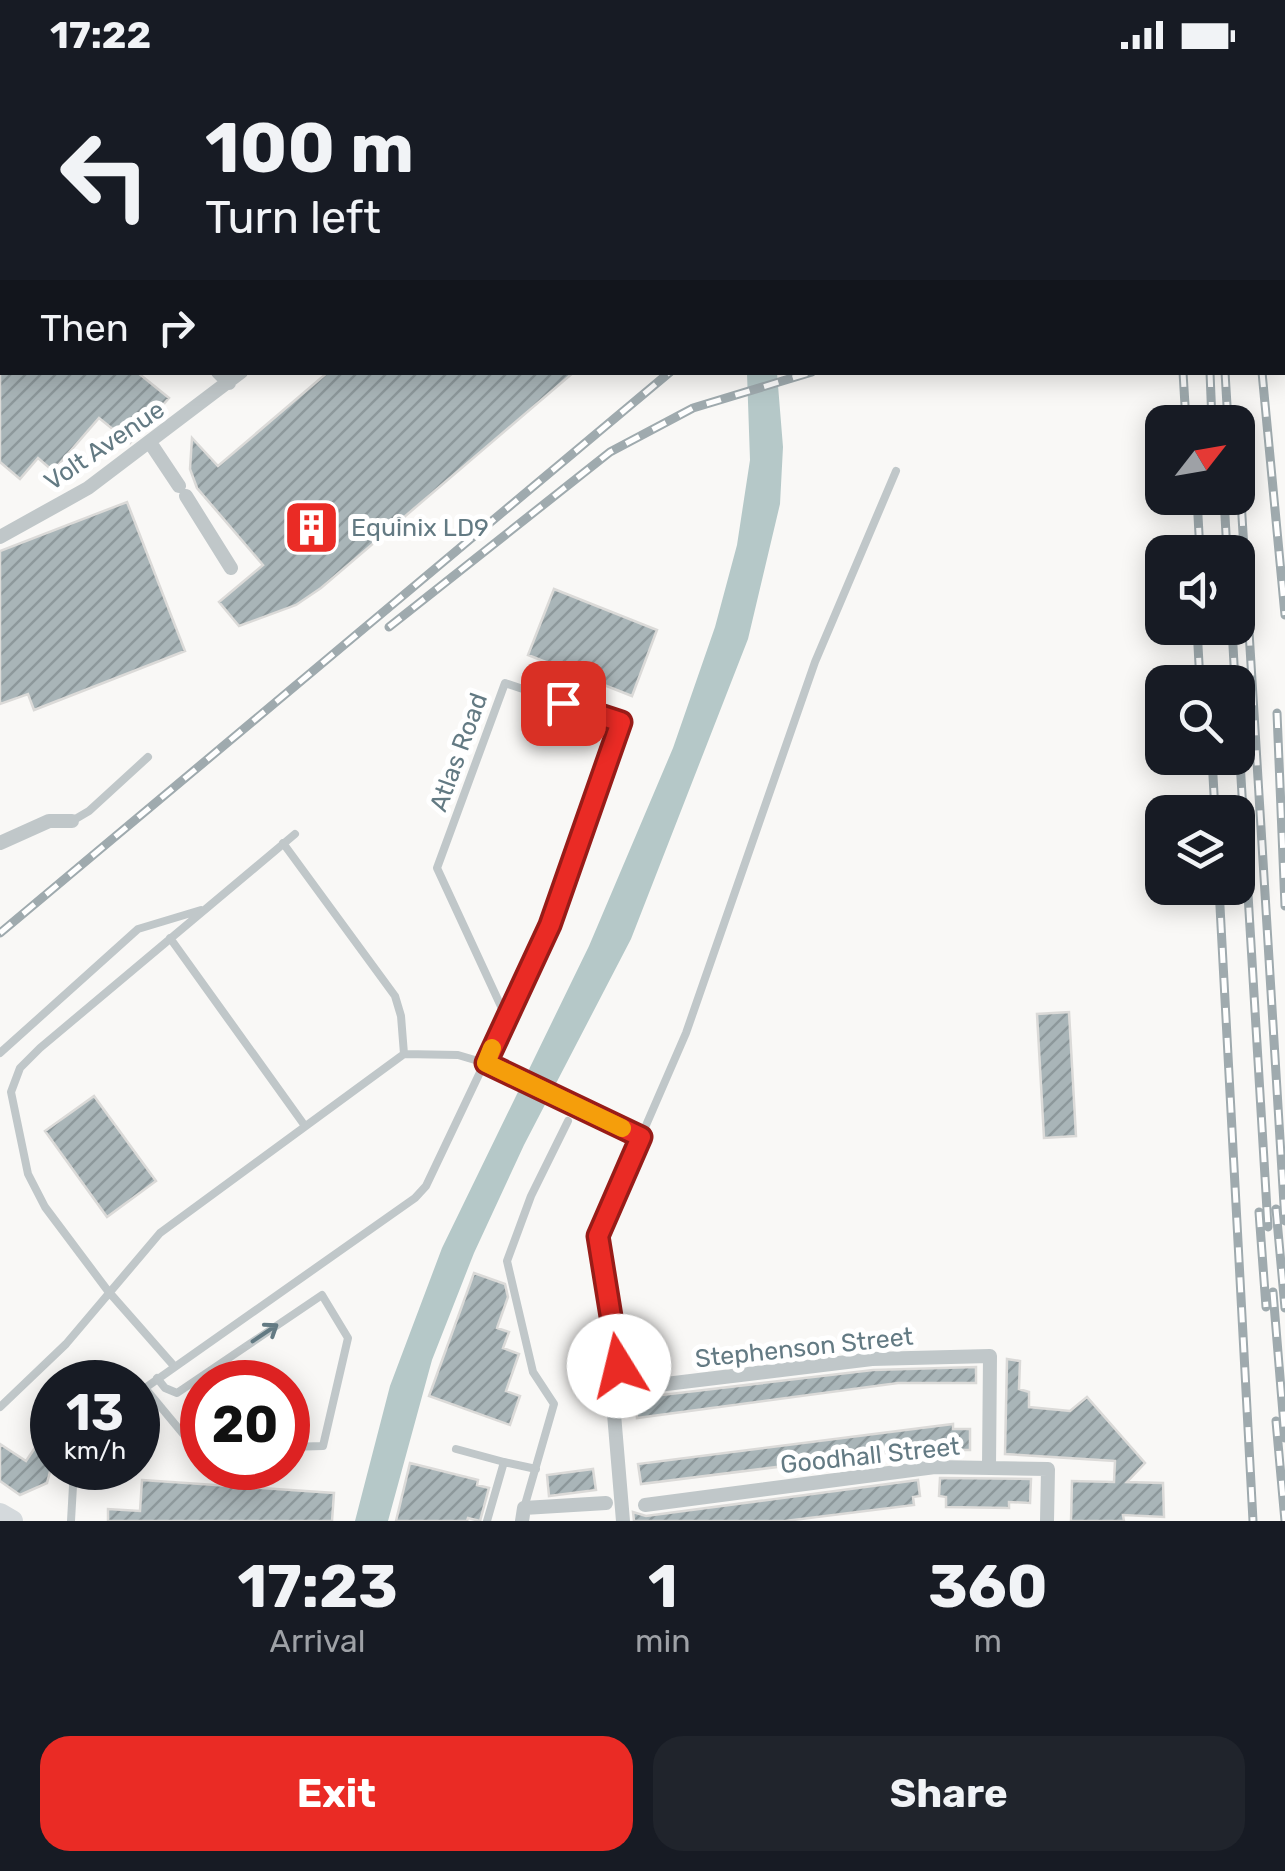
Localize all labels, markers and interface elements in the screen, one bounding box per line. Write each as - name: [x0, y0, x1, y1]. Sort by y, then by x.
- text: 17:22: [50, 12, 151, 58]
- text: 100 m: [205, 107, 414, 190]
- icon: left: [40, 110, 170, 240]
- text: Turn left: [205, 191, 381, 244]
- icon: right: [149, 300, 204, 355]
- text: Then: [40, 305, 129, 351]
- street label: Volt Avenue: [39, 395, 170, 496]
- north arrow: [1145, 405, 1255, 515]
- map controls: [1145, 405, 1255, 905]
- building icon: Equinix LD9: [282, 497, 342, 557]
- place label: Equinix LD9: [351, 513, 489, 542]
- button: sound: [1145, 535, 1255, 645]
- pin: [521, 661, 606, 746]
- button: search: [1145, 665, 1255, 775]
- icon: arrive: [536, 676, 591, 731]
- street label: Atlas Road: [424, 689, 493, 815]
- button: layers: [1145, 795, 1255, 905]
- position arrow: [567, 1314, 671, 1418]
- street label: Stephenson Street: [694, 1322, 915, 1373]
- one-way arrow: [251, 1323, 279, 1344]
- speed limit sign: 20: [180, 1360, 310, 1490]
- text: 13: [66, 1383, 124, 1443]
- street label: Goodhall Street: [779, 1432, 961, 1479]
- text: km/h: [64, 1436, 126, 1465]
- text: 17:23: [237, 1551, 398, 1622]
- text: 1: [648, 1551, 678, 1622]
- text: 360: [928, 1551, 1048, 1622]
- text: Arrival: [270, 1622, 366, 1660]
- text: min: [635, 1622, 691, 1660]
- text: m: [974, 1622, 1002, 1660]
- button: Exit: [40, 1736, 633, 1851]
- button: Share: [653, 1736, 1245, 1851]

